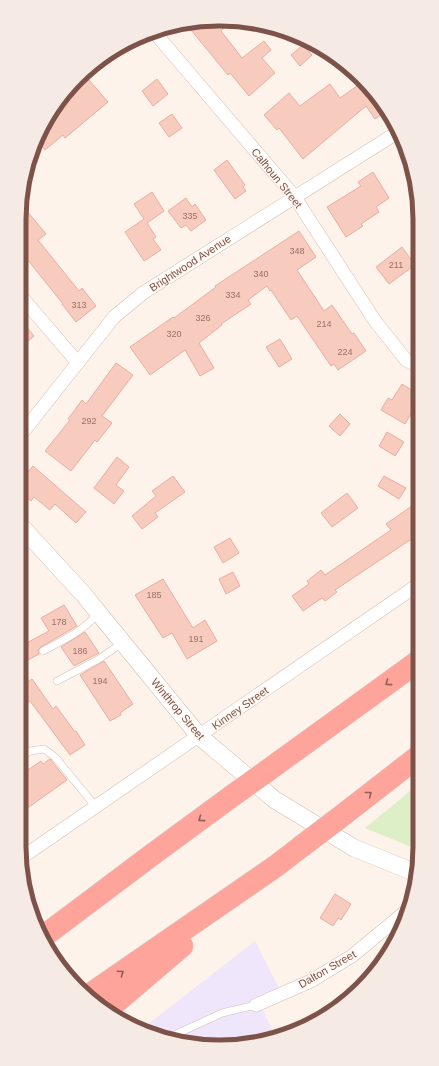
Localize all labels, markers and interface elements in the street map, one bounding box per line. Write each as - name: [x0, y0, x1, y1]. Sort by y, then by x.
- street label: Calhoun Street: [249, 146, 305, 210]
- house number: 335: [182, 211, 198, 221]
- street label: Brightwood Avenue: [147, 232, 233, 294]
- house number: 348: [289, 246, 305, 256]
- house number: 211: [389, 260, 403, 270]
- house number: 340: [253, 269, 269, 279]
- house number: 334: [225, 290, 241, 300]
- house number: 313: [71, 300, 87, 310]
- house number: 326: [195, 313, 211, 323]
- house number: 214: [316, 319, 332, 329]
- house number: 320: [166, 329, 182, 339]
- house number: 224: [337, 347, 353, 357]
- house number: 292: [81, 416, 97, 426]
- house number: 185: [146, 590, 162, 600]
- house number: 178: [51, 617, 67, 627]
- house number: 191: [188, 634, 204, 644]
- house number: 186: [72, 646, 88, 656]
- house number: 194: [92, 676, 108, 686]
- street label: Winthrop Street: [149, 676, 207, 742]
- one-way arrow: [385, 678, 392, 686]
- street label: Kinney Street: [210, 684, 270, 732]
- one-way arrow: [365, 792, 372, 799]
- one-way arrow: [198, 814, 205, 821]
- street label: Dalton Street: [296, 948, 358, 990]
- one-way arrow: [117, 970, 124, 978]

